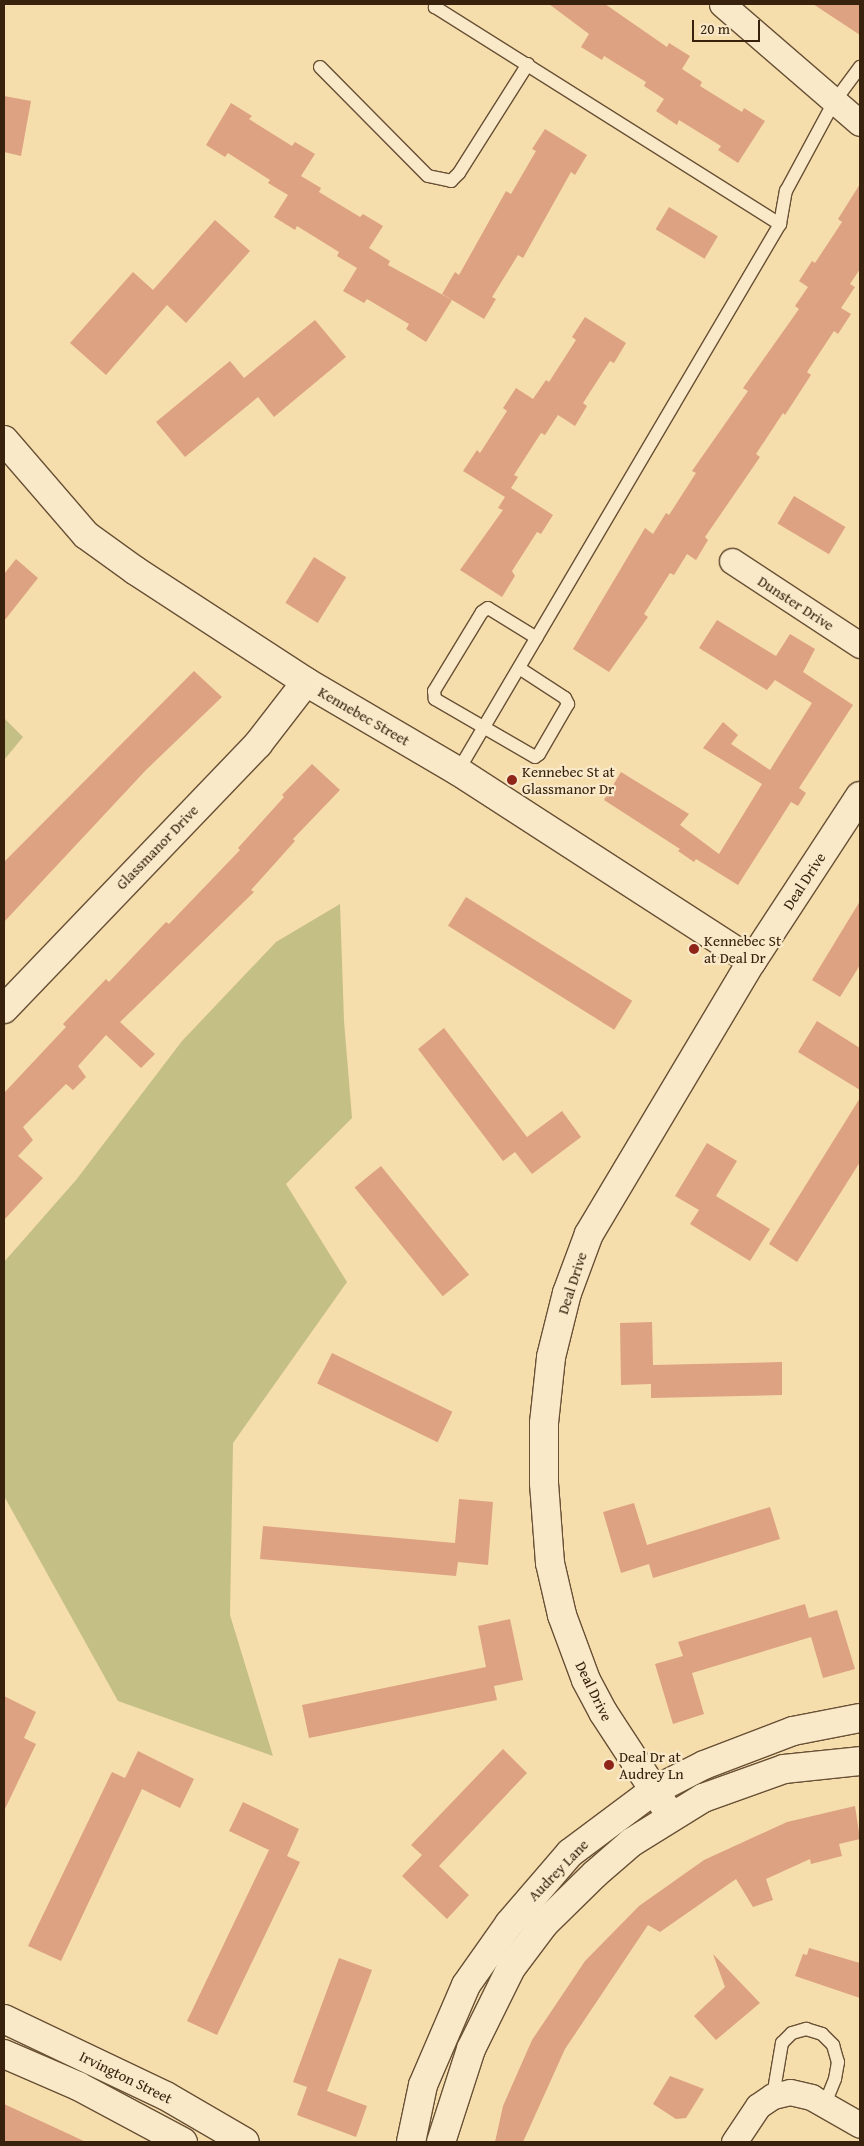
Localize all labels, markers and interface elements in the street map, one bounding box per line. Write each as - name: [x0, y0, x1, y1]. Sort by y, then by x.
- scale bar: [694, 10, 762, 42]
- text: 20 m: [700, 18, 730, 39]
- street label: Dunster Drive: [755, 572, 837, 634]
- street label: Kennebec Street: [315, 683, 413, 749]
- place label: Kennebec St at Glassmanor Dr: [522, 762, 615, 797]
- marker: Kennebec St at Glassmanor Dr: [506, 774, 518, 786]
- street label: Glassmanor Drive: [112, 801, 202, 893]
- street label: Deal Drive: [779, 849, 829, 913]
- place label: Kennebec St at Deal Dr: [704, 931, 781, 966]
- marker: Kennebec St at Deal Dr: [688, 943, 700, 955]
- street label: Deal Drive: [553, 1250, 591, 1316]
- street label: Deal Drive: [572, 1658, 616, 1724]
- place label: Deal Dr at Audrey Ln: [619, 1747, 684, 1782]
- marker: Deal Dr at Audrey Ln: [603, 1759, 615, 1771]
- street label: Audrey Lane: [524, 1835, 592, 1905]
- street label: Irvington Street: [77, 2047, 175, 2107]

